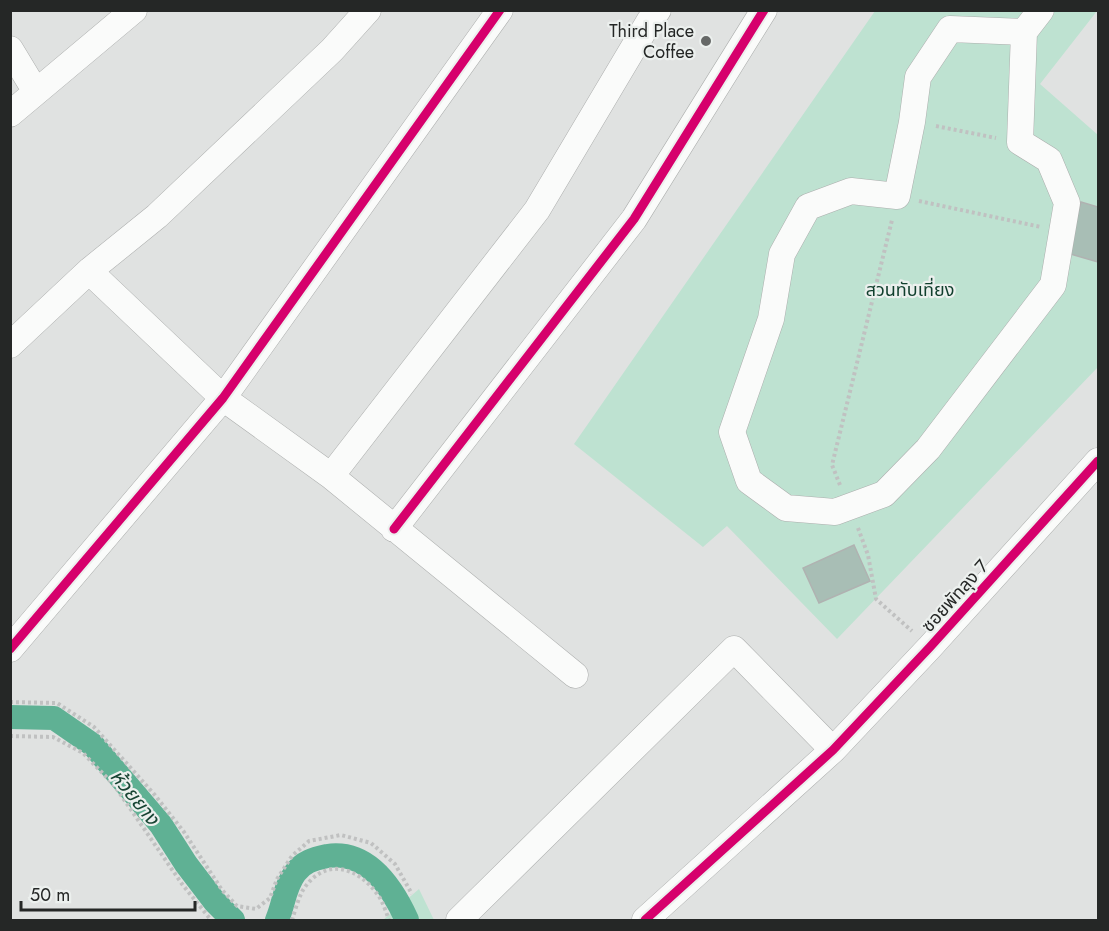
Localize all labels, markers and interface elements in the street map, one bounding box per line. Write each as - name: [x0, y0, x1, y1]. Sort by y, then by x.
- place label: Third Place Coffee: [609, 18, 694, 65]
- marker: Third Place Coffee: [699, 34, 713, 48]
- park label: สวนทับเที่ยง: [866, 277, 954, 303]
- street label: ซอยพัทลุง 7: [915, 554, 995, 638]
- water label: ห้วยยาง: [103, 763, 167, 832]
- scale bar: [21, 874, 195, 912]
- text: 50 m: [30, 882, 70, 908]

